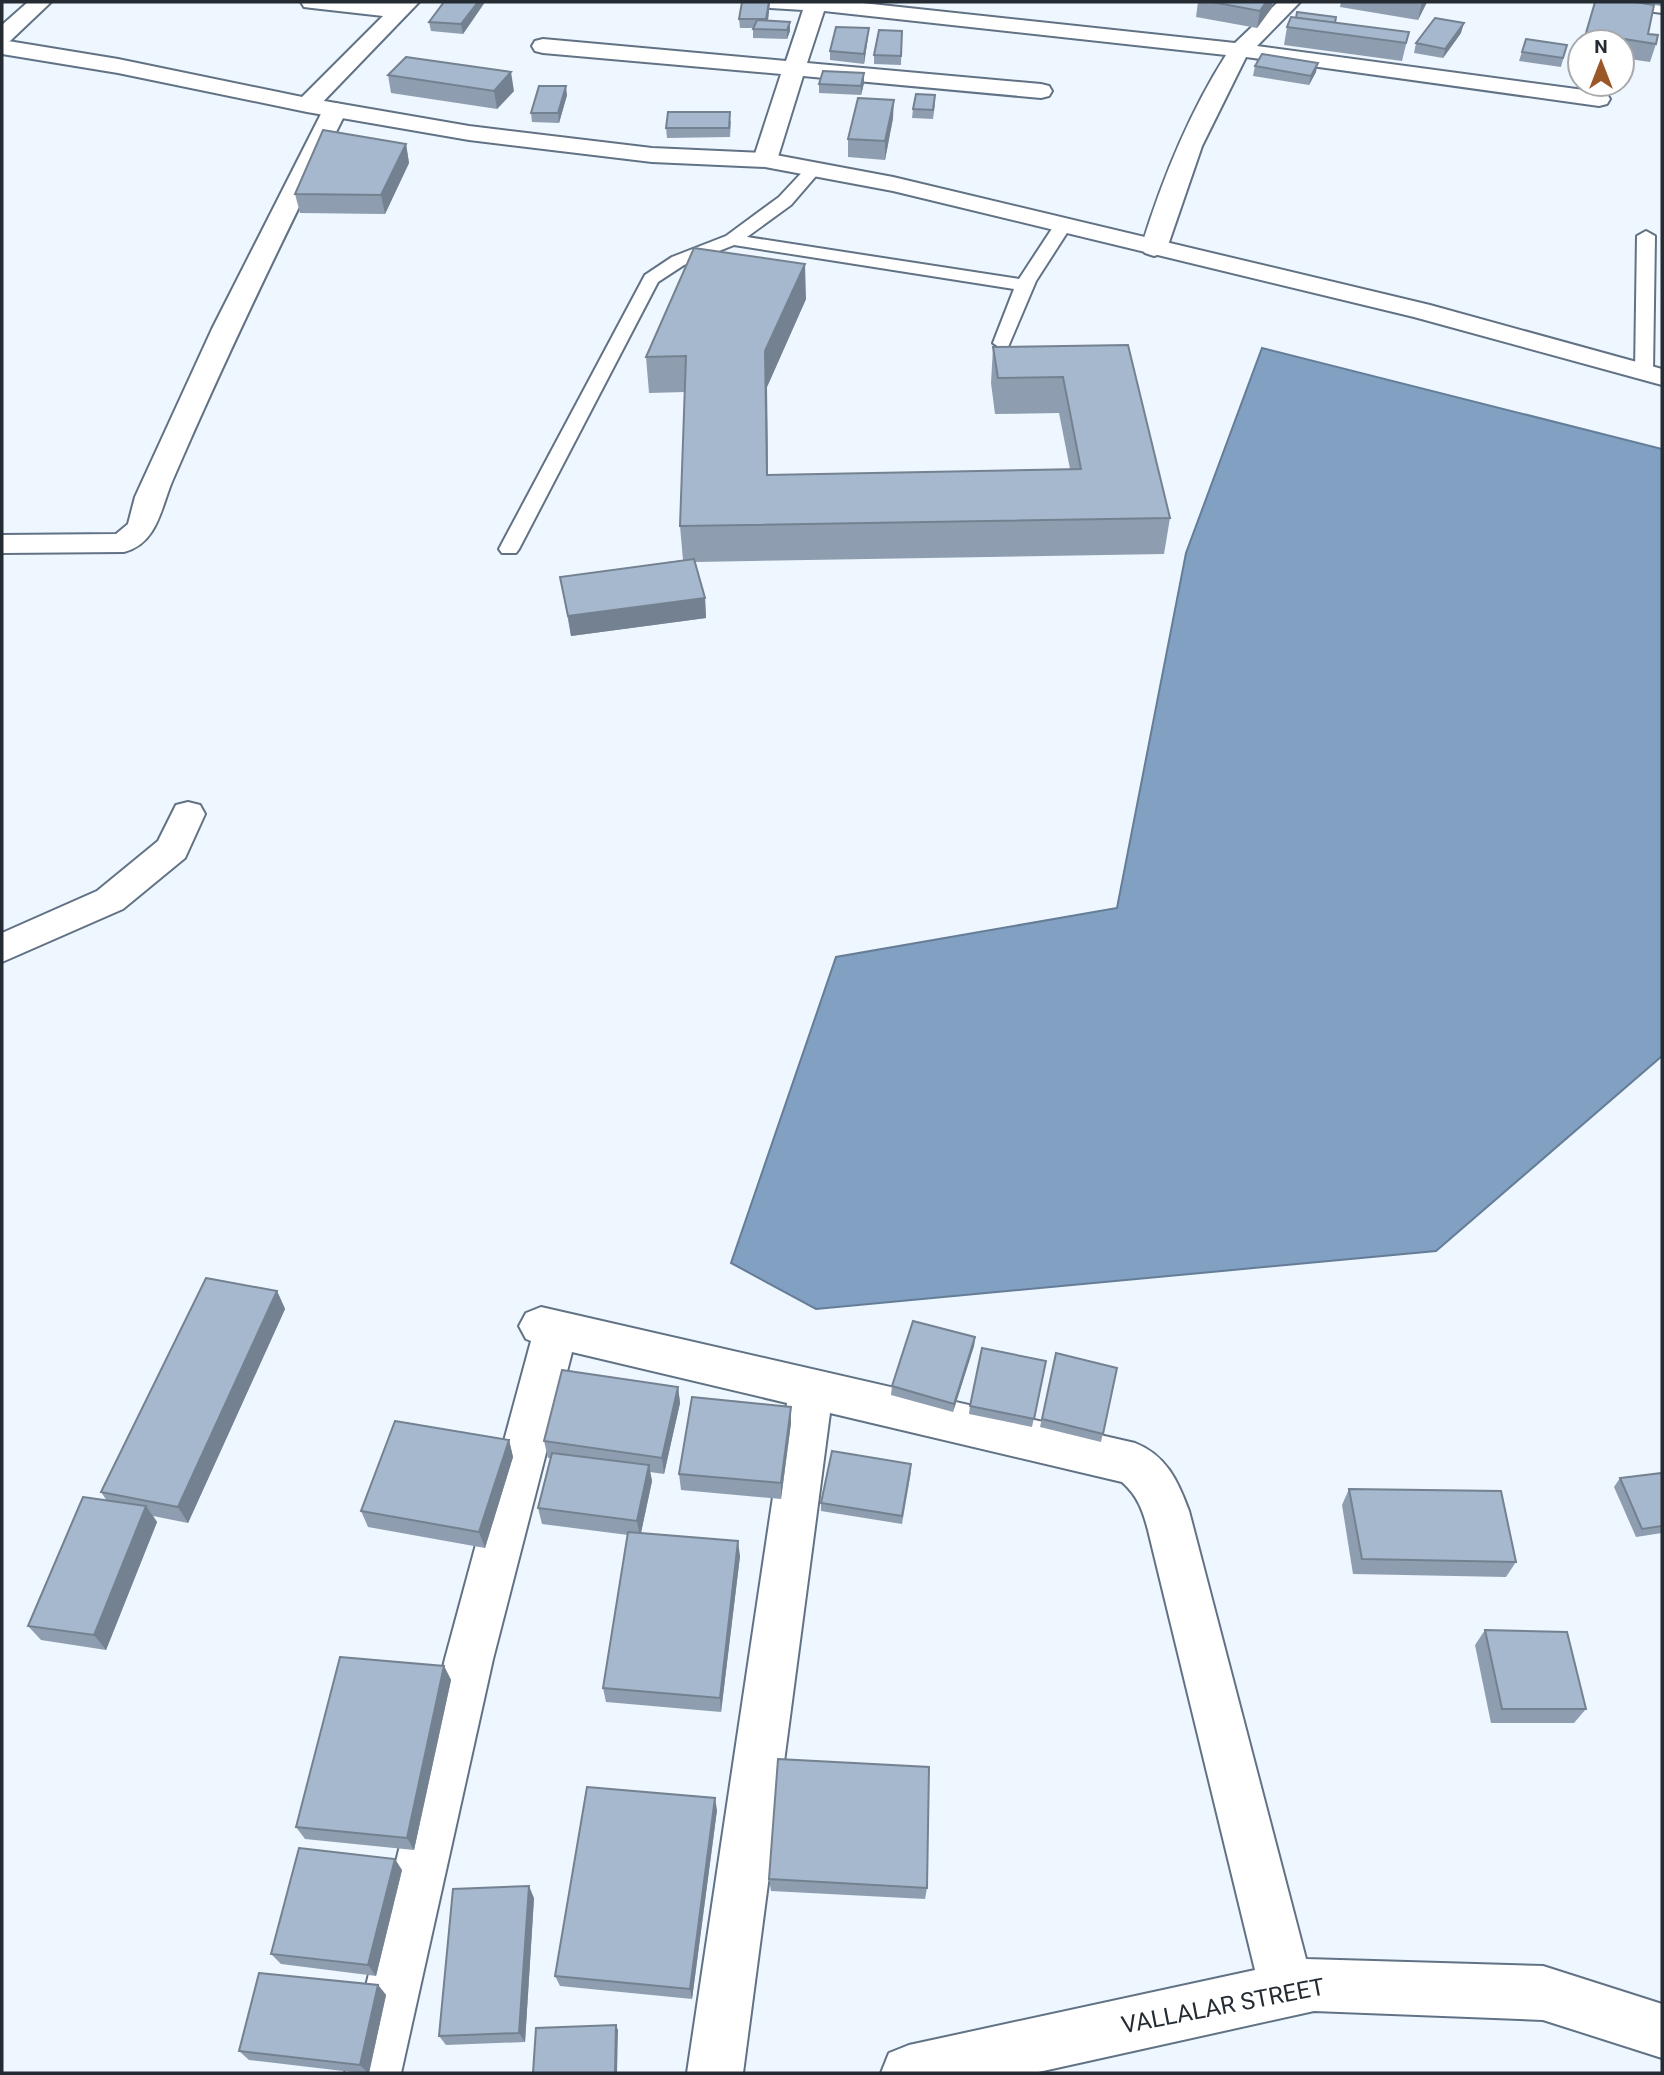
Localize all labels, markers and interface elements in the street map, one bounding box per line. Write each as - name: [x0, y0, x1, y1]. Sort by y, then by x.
- north arrow: [1566, 28, 1636, 98]
- text: N: [1594, 35, 1608, 58]
- street label: VALLALAR STREET: [1119, 1973, 1327, 2039]

